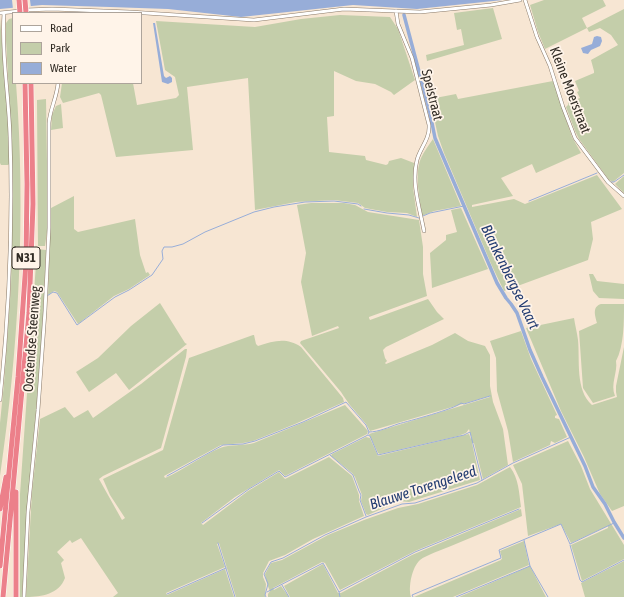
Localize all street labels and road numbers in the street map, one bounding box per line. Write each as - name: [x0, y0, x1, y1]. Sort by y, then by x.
- street label: Kleine Moerstraat: [546, 44, 594, 136]
- street label: Speistraat: [418, 68, 446, 122]
- road number: N31: [12, 247, 40, 269]
- street label: Oostendse Steenweg: [20, 285, 44, 393]

